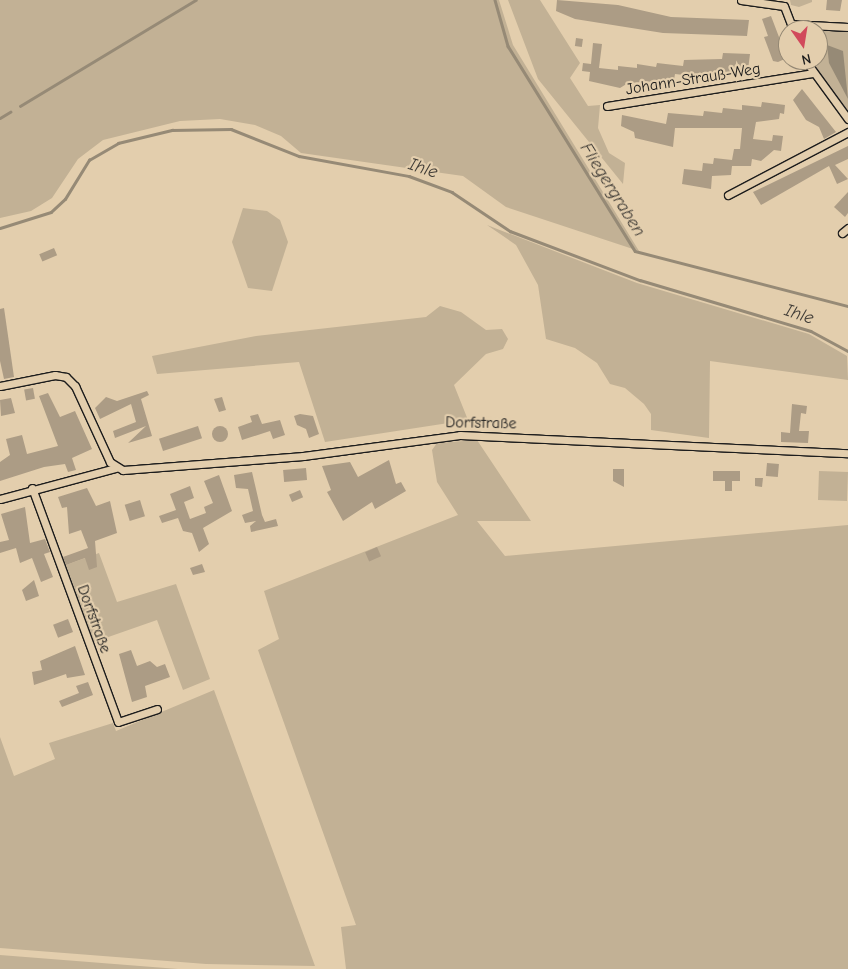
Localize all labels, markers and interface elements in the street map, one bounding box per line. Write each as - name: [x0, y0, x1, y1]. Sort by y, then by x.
- north arrow: [778, 20, 828, 70]
- text: N: [800, 50, 813, 68]
- street label: Johann-Strauß-Weg: [624, 59, 762, 99]
- water label: Fliegergraben: [575, 139, 649, 241]
- water label: Ihle: [406, 154, 440, 184]
- water label: Ihle: [782, 300, 816, 330]
- street label: Dorfstraße: [445, 413, 517, 433]
- street label: Dorfstraße: [73, 582, 115, 656]

